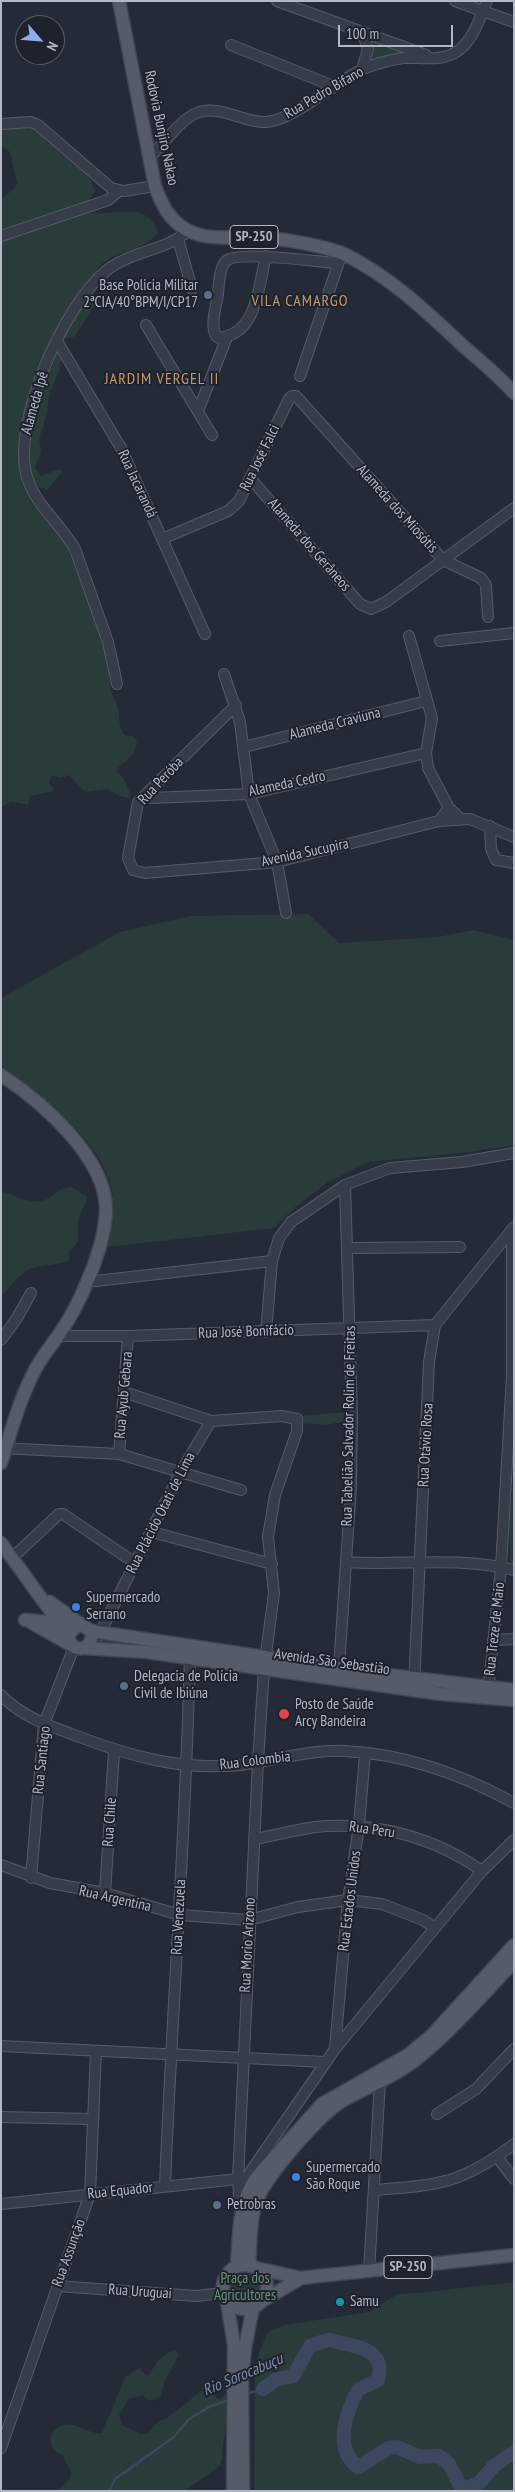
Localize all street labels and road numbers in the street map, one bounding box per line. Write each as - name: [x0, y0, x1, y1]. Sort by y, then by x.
- street label: Rua Pedro Bifano: [281, 63, 367, 123]
- street label: Rodovia Bunjiro Nakao: [140, 69, 182, 187]
- road number: SP-250: [230, 226, 278, 248]
- street label: Alameda Ipê: [17, 370, 53, 436]
- street label: Rua José Falci: [236, 422, 284, 494]
- street label: Rua Jacarandá: [113, 447, 161, 521]
- street label: Alameda dos Miosótis: [353, 461, 441, 557]
- street label: Alameda dos Gerâneos: [264, 495, 354, 595]
- street label: Alameda Craviuna: [288, 704, 382, 744]
- street label: Rua Peróba: [134, 753, 188, 809]
- street label: Alameda Cedro: [247, 767, 327, 801]
- street label: Avenida Sucupira: [260, 835, 350, 871]
- street label: Rua José Bonifácio: [198, 1321, 294, 1343]
- street label: Rua Tabelião Salvador Rolim de Freitas: [338, 1325, 360, 1527]
- street label: Rua Ayub Gebara: [111, 1351, 137, 1439]
- street label: Rua Otávio Rosa: [415, 1403, 437, 1487]
- street label: Rua Plácido Otati de Lima: [123, 1449, 199, 1577]
- street label: Rua Treze de Maio: [481, 1581, 509, 1677]
- street label: Avenida São Sebastião: [273, 1645, 391, 1679]
- street label: Rua Santiago: [29, 1725, 55, 1795]
- street label: Rua Colombia: [219, 1748, 291, 1774]
- street label: Rua Chile: [99, 1797, 121, 1847]
- street label: Rua Peru: [348, 1818, 396, 1842]
- street label: Rua Estados Unidos: [335, 1850, 365, 1952]
- street label: Rua Venezuela: [168, 1879, 190, 1955]
- street label: Rua Argentina: [77, 1882, 153, 1916]
- street label: Rua Morio Arizono: [237, 1897, 259, 1993]
- street label: Rua Equador: [87, 2179, 153, 2203]
- street label: Rua Assunção: [48, 2217, 90, 2289]
- road number: SP-250: [384, 2256, 432, 2278]
- street label: Rua Uruguai: [108, 2281, 172, 2303]

